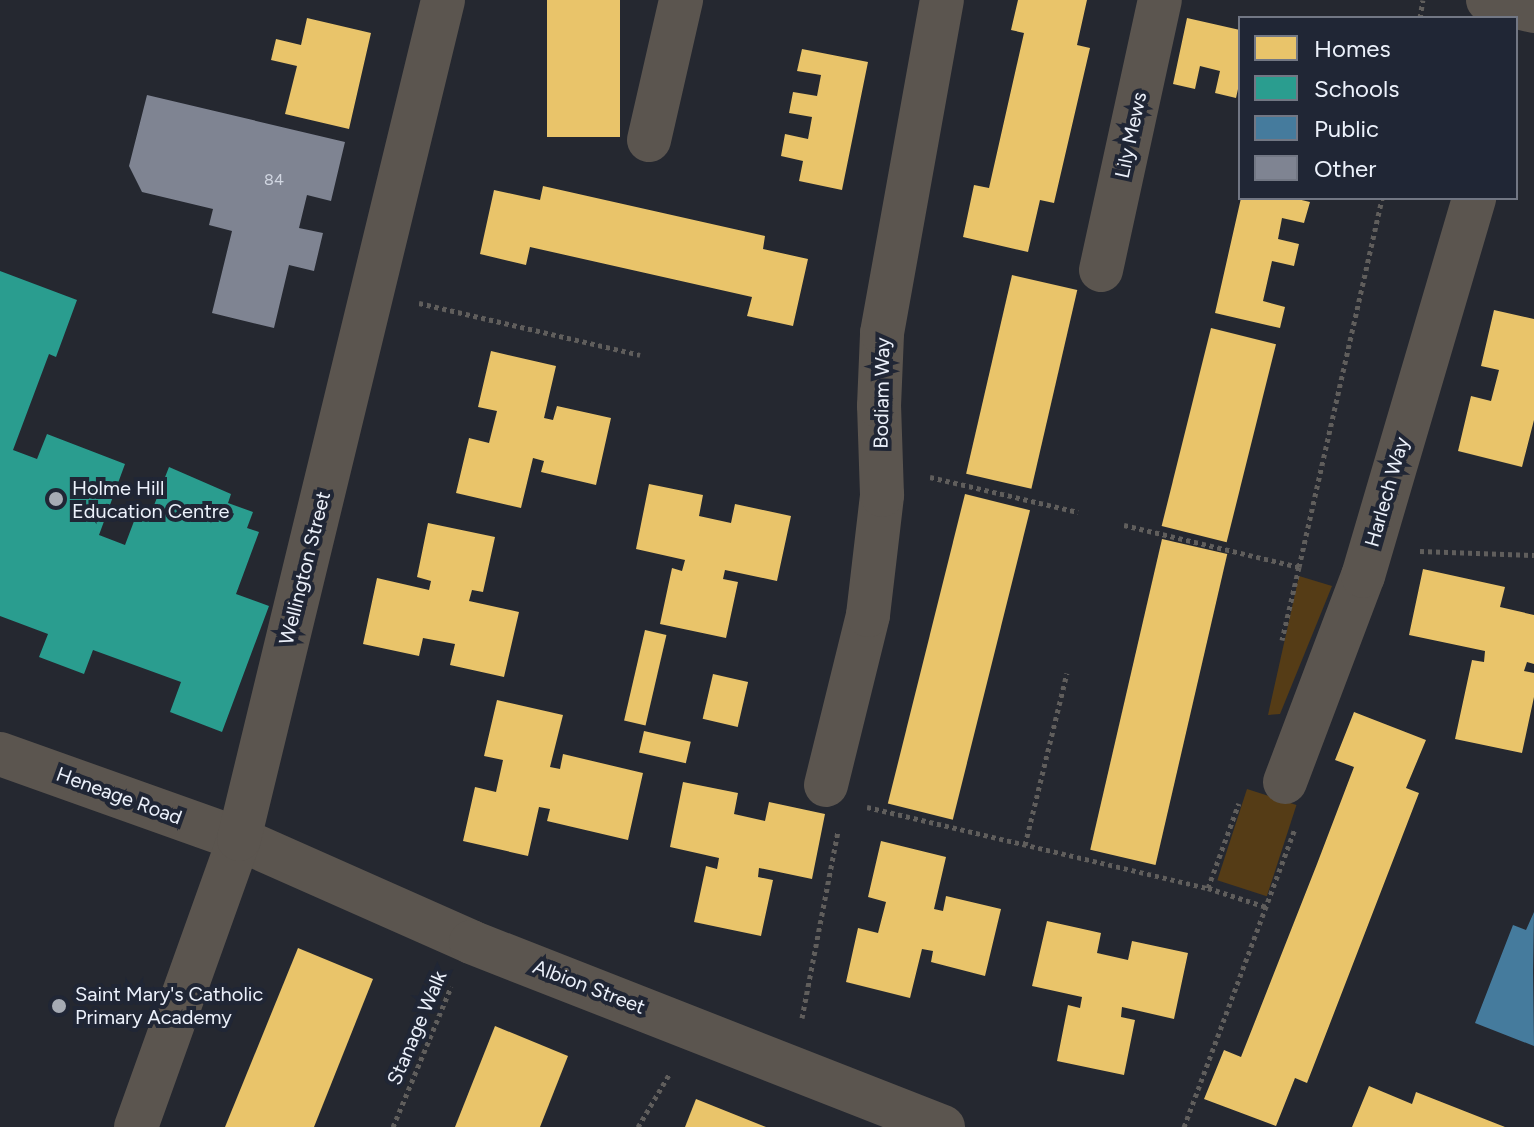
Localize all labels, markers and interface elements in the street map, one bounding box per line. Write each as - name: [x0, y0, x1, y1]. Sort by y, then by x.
- legend: [1238, 16, 1518, 200]
- text: Homes: [1314, 34, 1391, 63]
- text: Schools: [1314, 74, 1399, 103]
- street label: Lily Mews: [1110, 90, 1152, 180]
- text: Public: [1314, 114, 1379, 143]
- text: Other: [1314, 154, 1376, 183]
- house number: 84: [264, 170, 284, 190]
- street label: Bodiam Way: [869, 337, 895, 449]
- street label: Harlech Way: [1360, 434, 1414, 550]
- place label: Holme Hill Education Centre: [72, 476, 229, 523]
- street label: Wellington Street: [274, 489, 336, 647]
- marker: Holme Hill Education Centre: [47, 490, 65, 508]
- street label: Heneage Road: [53, 762, 185, 830]
- street label: Albion Street: [530, 955, 648, 1019]
- street label: Stanage Walk: [382, 967, 452, 1089]
- place label: Saint Mary's Catholic Primary Academy: [75, 982, 263, 1029]
- marker: Saint Mary's Catholic Primary Academy: [50, 997, 68, 1015]

